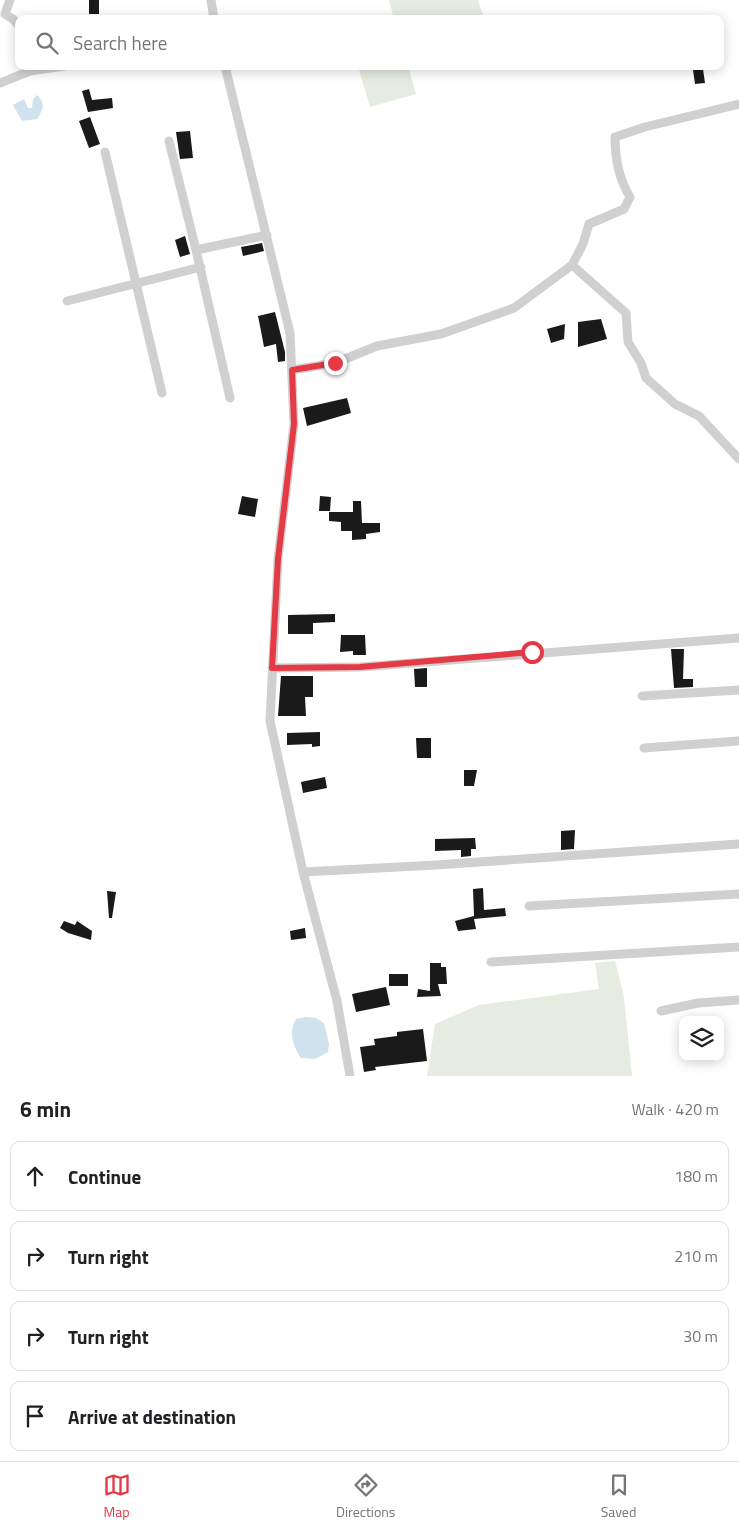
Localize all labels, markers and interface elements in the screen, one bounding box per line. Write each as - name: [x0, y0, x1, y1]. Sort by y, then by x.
- search box: [15, 15, 724, 70]
- text: Search here: [73, 28, 167, 57]
- icon: search: [33, 29, 61, 57]
- route end: [324, 352, 347, 375]
- route start: [521, 641, 544, 664]
- map controls: [679, 1016, 724, 1061]
- button: layers: [679, 1016, 724, 1061]
- text: 6 min: [20, 1093, 71, 1125]
- text: Walk · 420 m: [631, 1097, 719, 1121]
- icon: ahead: [21, 1162, 49, 1190]
- text: Continue: [68, 1162, 141, 1191]
- text: 180 m: [674, 1164, 718, 1188]
- icon: right: [21, 1242, 49, 1270]
- text: Turn right: [68, 1242, 149, 1271]
- text: 210 m: [674, 1244, 718, 1268]
- icon: right: [21, 1322, 49, 1350]
- text: Turn right: [68, 1322, 149, 1351]
- text: 30 m: [683, 1324, 718, 1348]
- icon: arrive: [21, 1402, 49, 1430]
- text: Arrive at destination: [68, 1402, 236, 1431]
- tab: Map: [103, 1471, 131, 1522]
- tab: Directions: [336, 1471, 395, 1522]
- tab: Saved: [601, 1471, 636, 1522]

